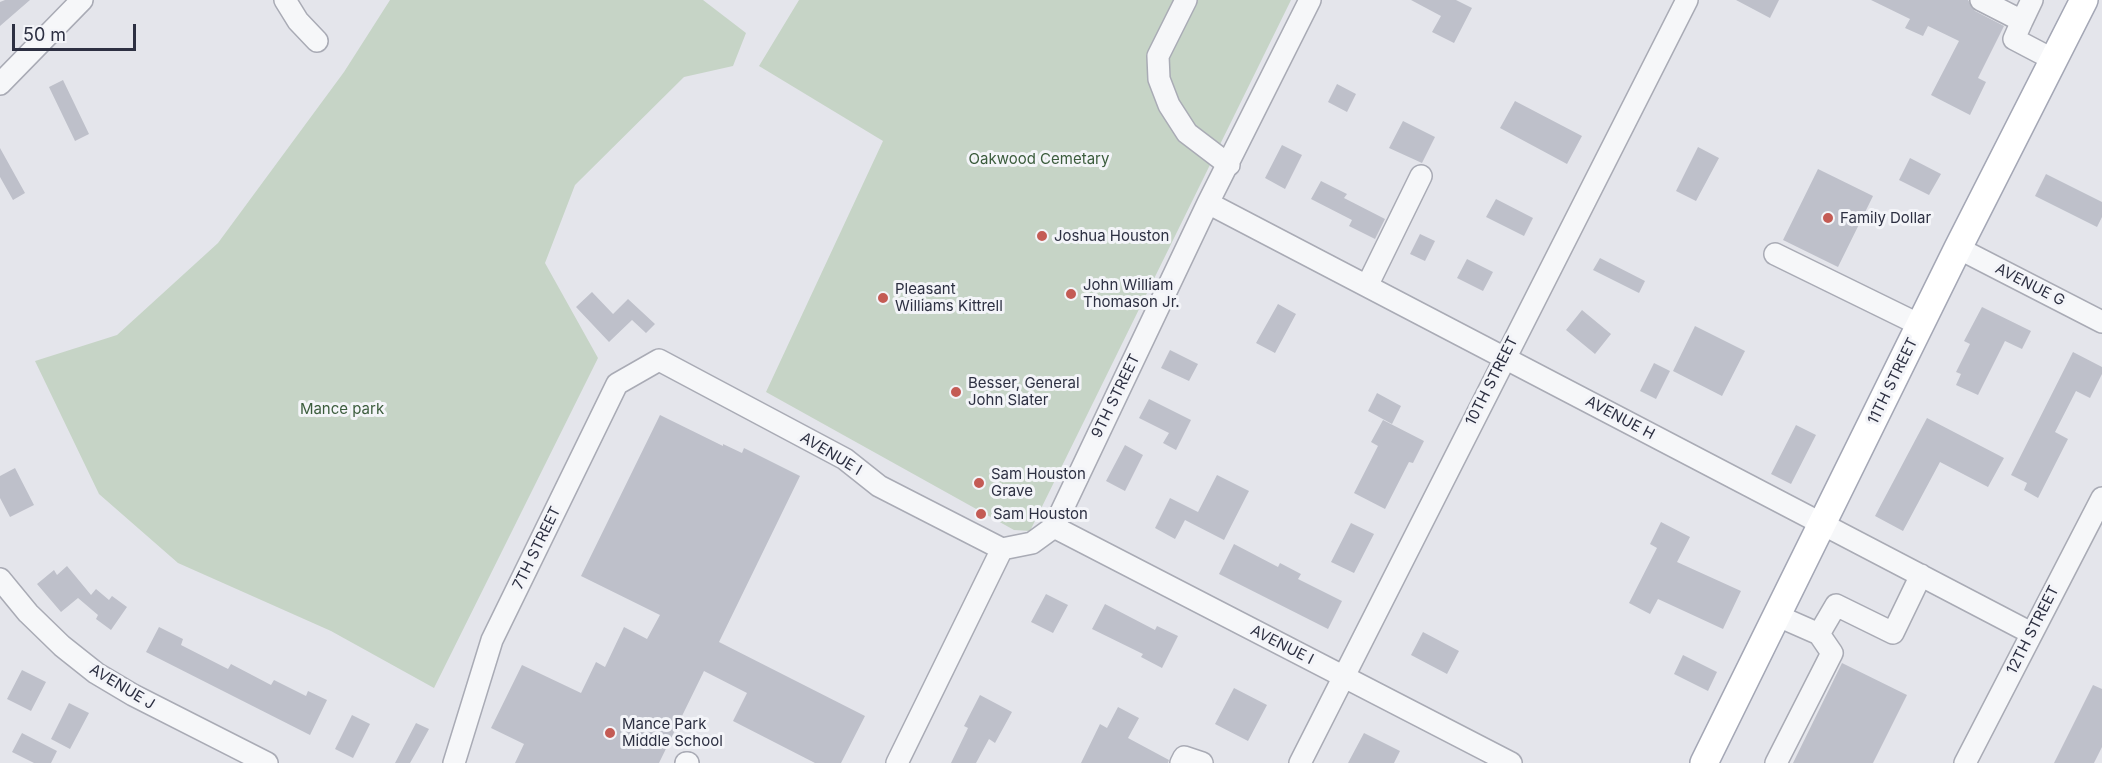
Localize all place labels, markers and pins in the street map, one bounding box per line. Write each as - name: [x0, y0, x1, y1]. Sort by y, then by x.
- place label: Family Dollar: [1840, 209, 1931, 227]
- marker: Family Dollar: [1821, 211, 1835, 225]
- place label: Joshua Houston: [1054, 227, 1169, 245]
- marker: Joshua Houston: [1035, 229, 1049, 243]
- place label: John William Thomason Jr.: [1083, 276, 1180, 311]
- place label: Pleasant Williams Kittrell: [895, 280, 1003, 315]
- marker: John William Thomason Jr.: [1064, 287, 1078, 301]
- marker: Pleasant Williams Kittrell: [876, 291, 890, 305]
- place label: Besser, General John Slater: [968, 374, 1080, 409]
- marker: Besser, General John Slater: [949, 385, 963, 399]
- place label: Sam Houston Grave: [991, 465, 1086, 500]
- marker: Sam Houston Grave: [972, 476, 986, 490]
- place label: Sam Houston: [993, 505, 1088, 523]
- marker: Sam Houston: [974, 507, 988, 521]
- place label: Mance Park Middle School: [622, 715, 723, 750]
- marker: Mance Park Middle School: [603, 726, 617, 740]

